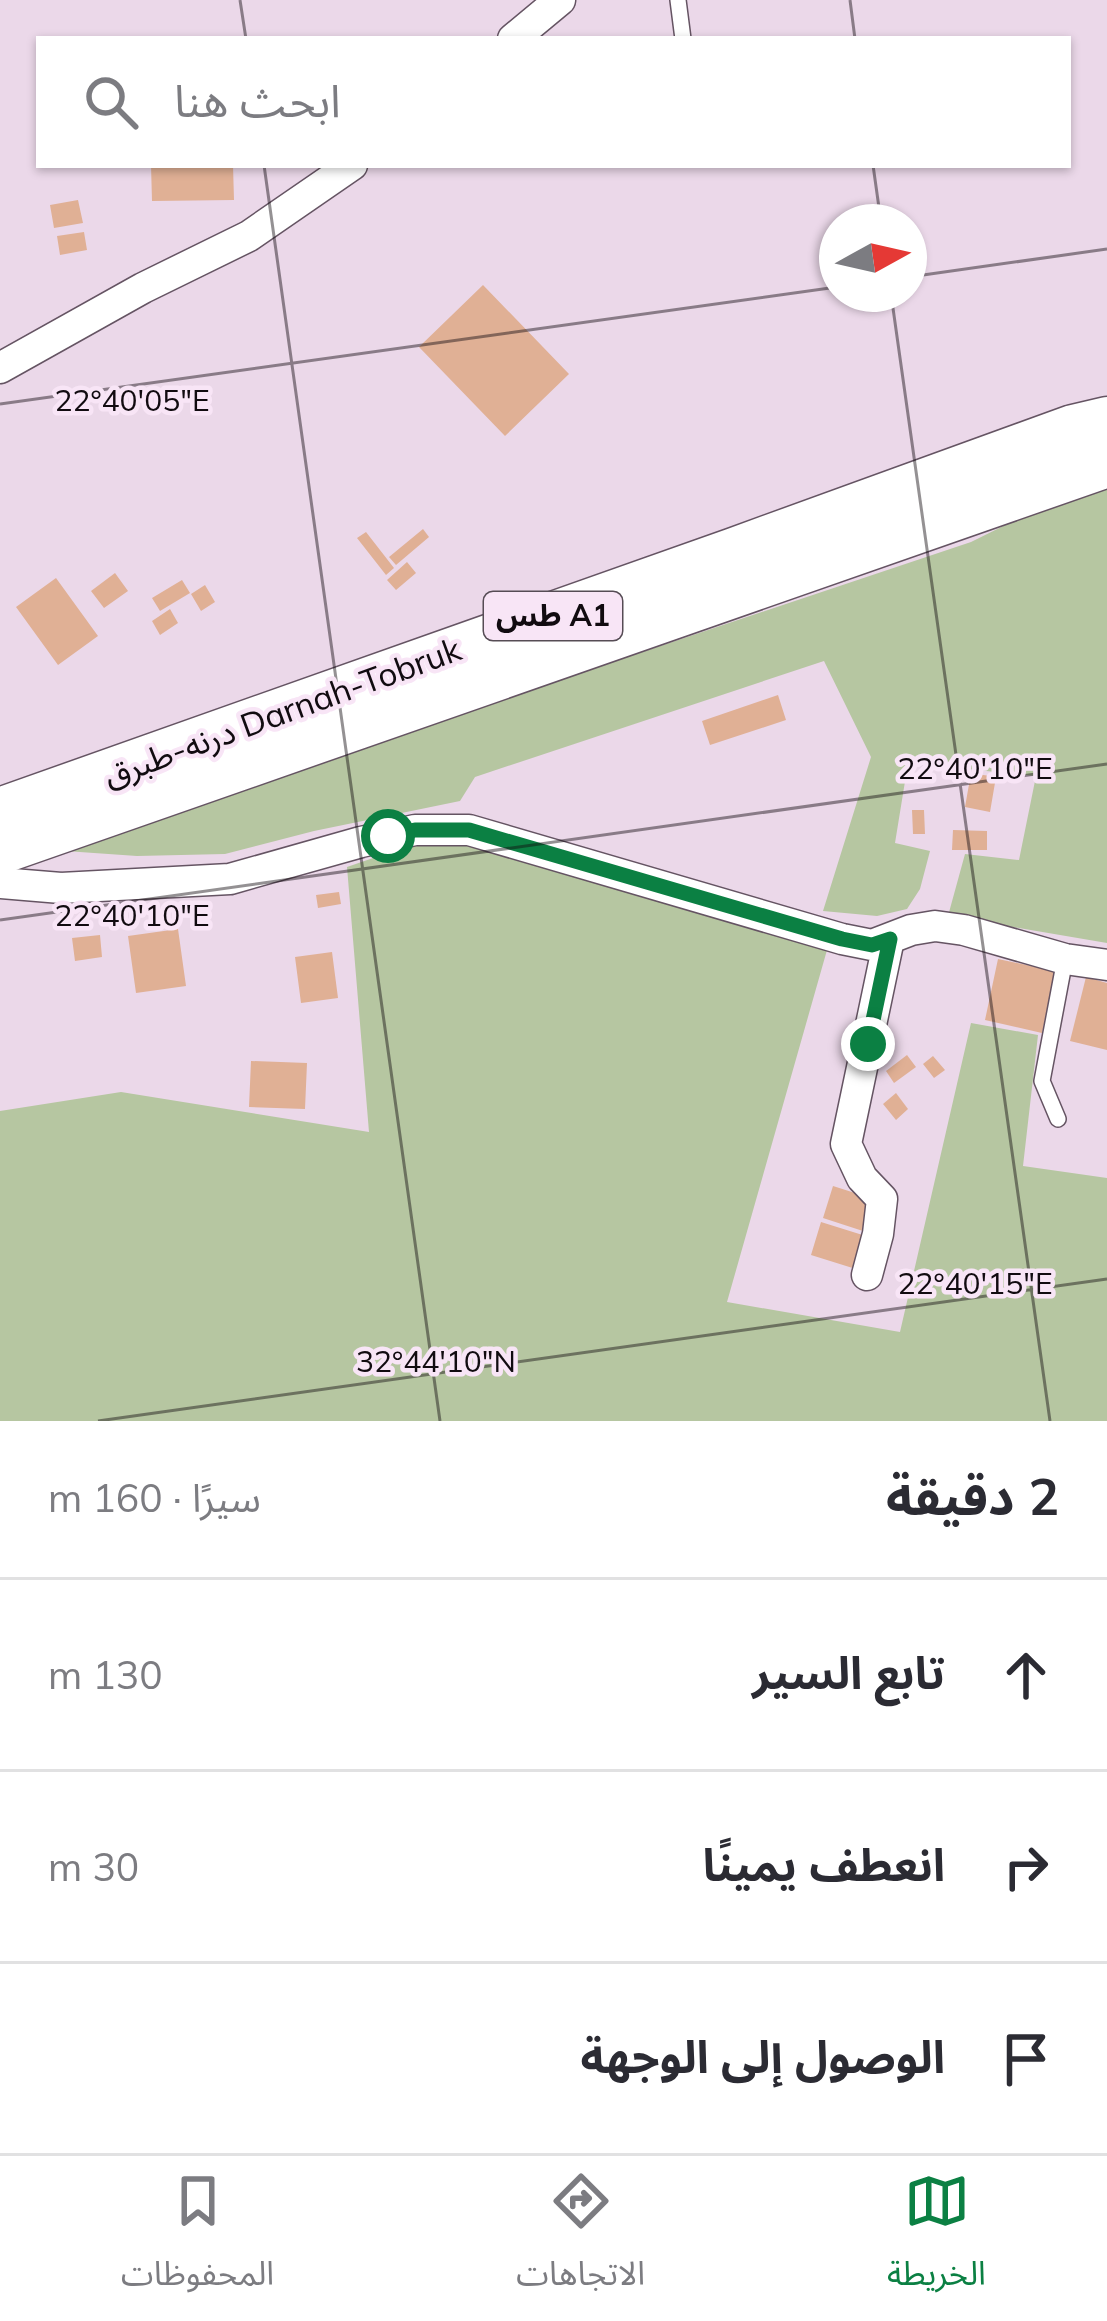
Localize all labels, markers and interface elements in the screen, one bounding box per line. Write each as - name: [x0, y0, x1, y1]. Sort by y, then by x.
- search box: [36, 36, 1071, 168]
- icon: search: [78, 69, 144, 135]
- text: ابحث هنا: [174, 72, 341, 128]
- north arrow: [819, 204, 927, 312]
- text: 22°40'05"E: [54, 381, 210, 419]
- road number: طس A1: [484, 592, 622, 640]
- street label: درنه-طبرق Darnah-Tobruk: [98, 627, 467, 795]
- text: 22°40'10"E: [897, 749, 1053, 787]
- route start: [361, 809, 415, 863]
- text: 22°40'10"E: [54, 896, 210, 934]
- route end: [841, 1017, 895, 1071]
- text: 22°40'15"E: [897, 1264, 1053, 1302]
- text: 32°44'10"N: [356, 1342, 516, 1380]
- text: 2 دقيقة: [886, 1464, 1059, 1528]
- text: سيرًا · 160 m: [48, 1473, 261, 1522]
- icon: ahead: [993, 1642, 1059, 1708]
- text: تابع السير: [752, 1644, 945, 1700]
- text: 130 m: [48, 1650, 163, 1699]
- icon: right: [993, 1834, 1059, 1900]
- text: انعطف يمينًا: [703, 1836, 945, 1892]
- text: 30 m: [48, 1842, 139, 1891]
- icon: arrive: [993, 2026, 1059, 2092]
- text: الوصول إلى الوجهة: [581, 2028, 945, 2084]
- tab: المحفوظات: [121, 2168, 274, 2309]
- tab: الاتجاهات: [516, 2168, 645, 2309]
- tab: الخريطة: [887, 2168, 986, 2309]

